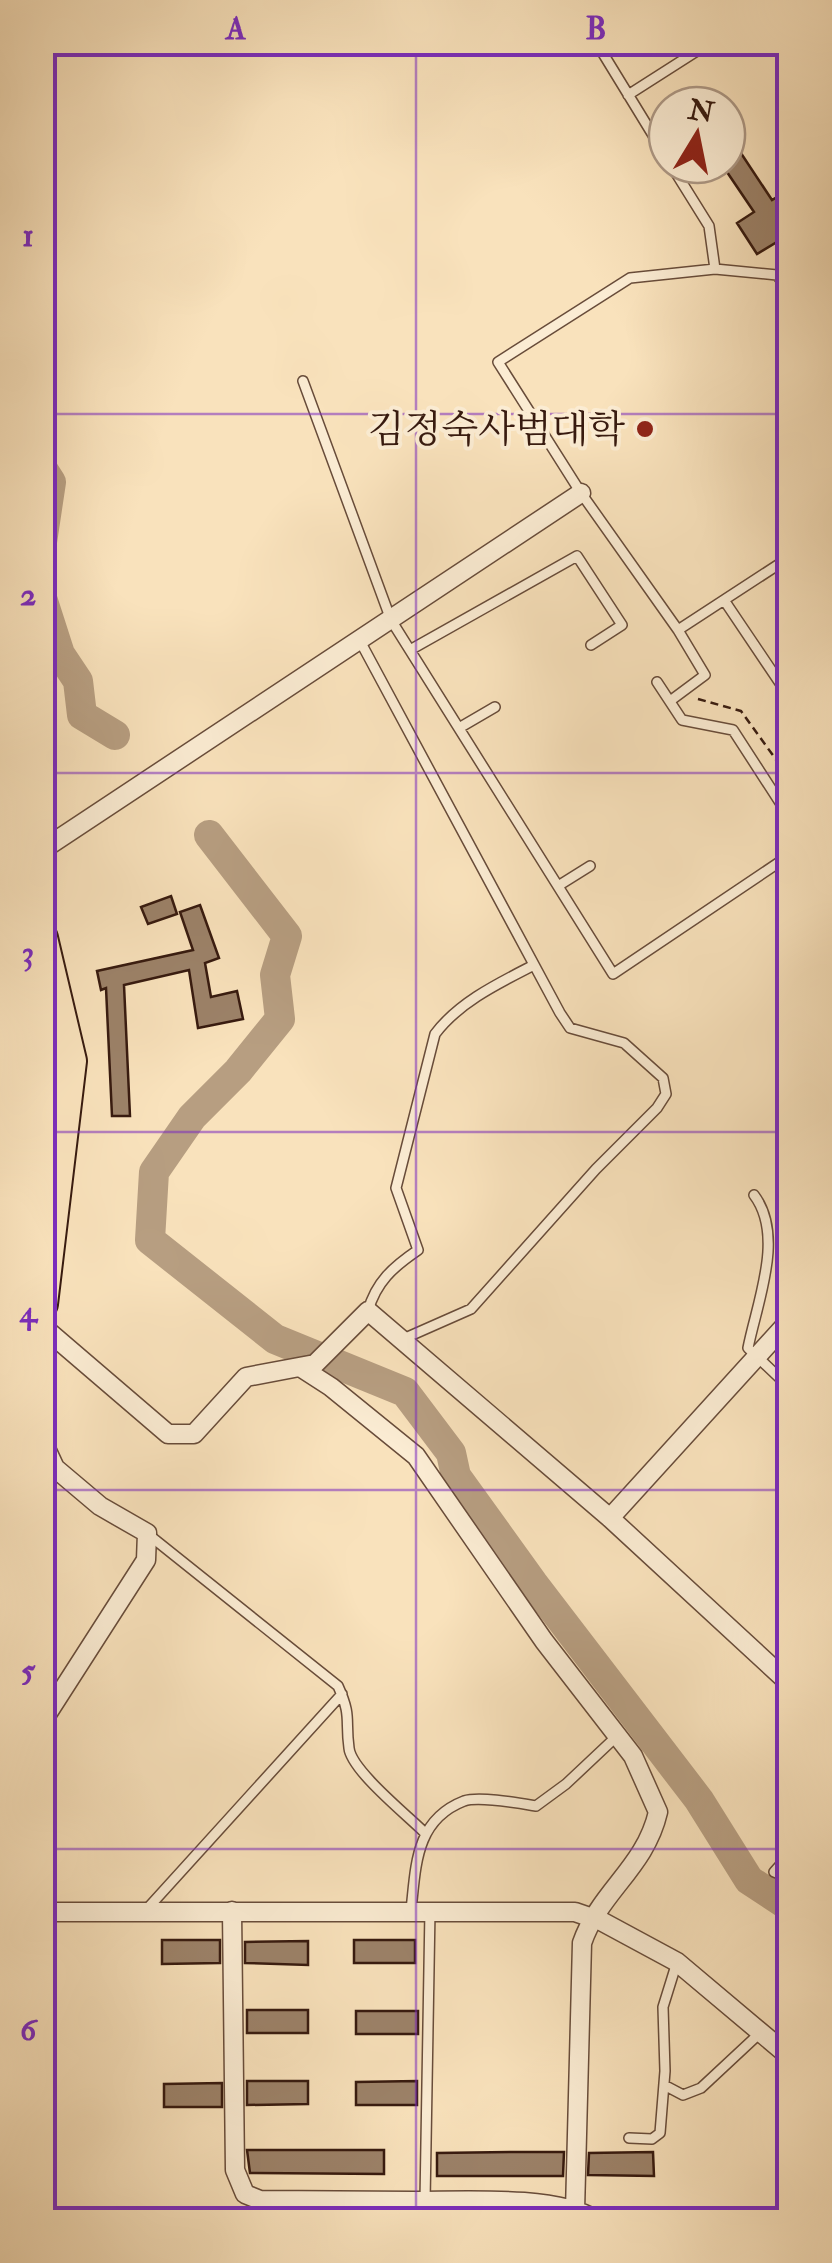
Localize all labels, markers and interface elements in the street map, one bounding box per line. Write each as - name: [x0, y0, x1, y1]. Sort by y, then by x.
- text: A: [224, 9, 247, 49]
- text: B: [586, 9, 606, 49]
- north arrow: [647, 85, 747, 185]
- text: N: [685, 92, 717, 131]
- text: 1: [22, 216, 34, 256]
- place label: 김정숙사범대학: [368, 406, 625, 454]
- marker: 김정숙사범대학: [634, 418, 656, 440]
- text: 2: [20, 575, 36, 615]
- text: 3: [22, 933, 34, 973]
- text: 4: [18, 1292, 38, 1332]
- text: 5: [21, 1651, 36, 1691]
- text: 6: [20, 2010, 39, 2050]

